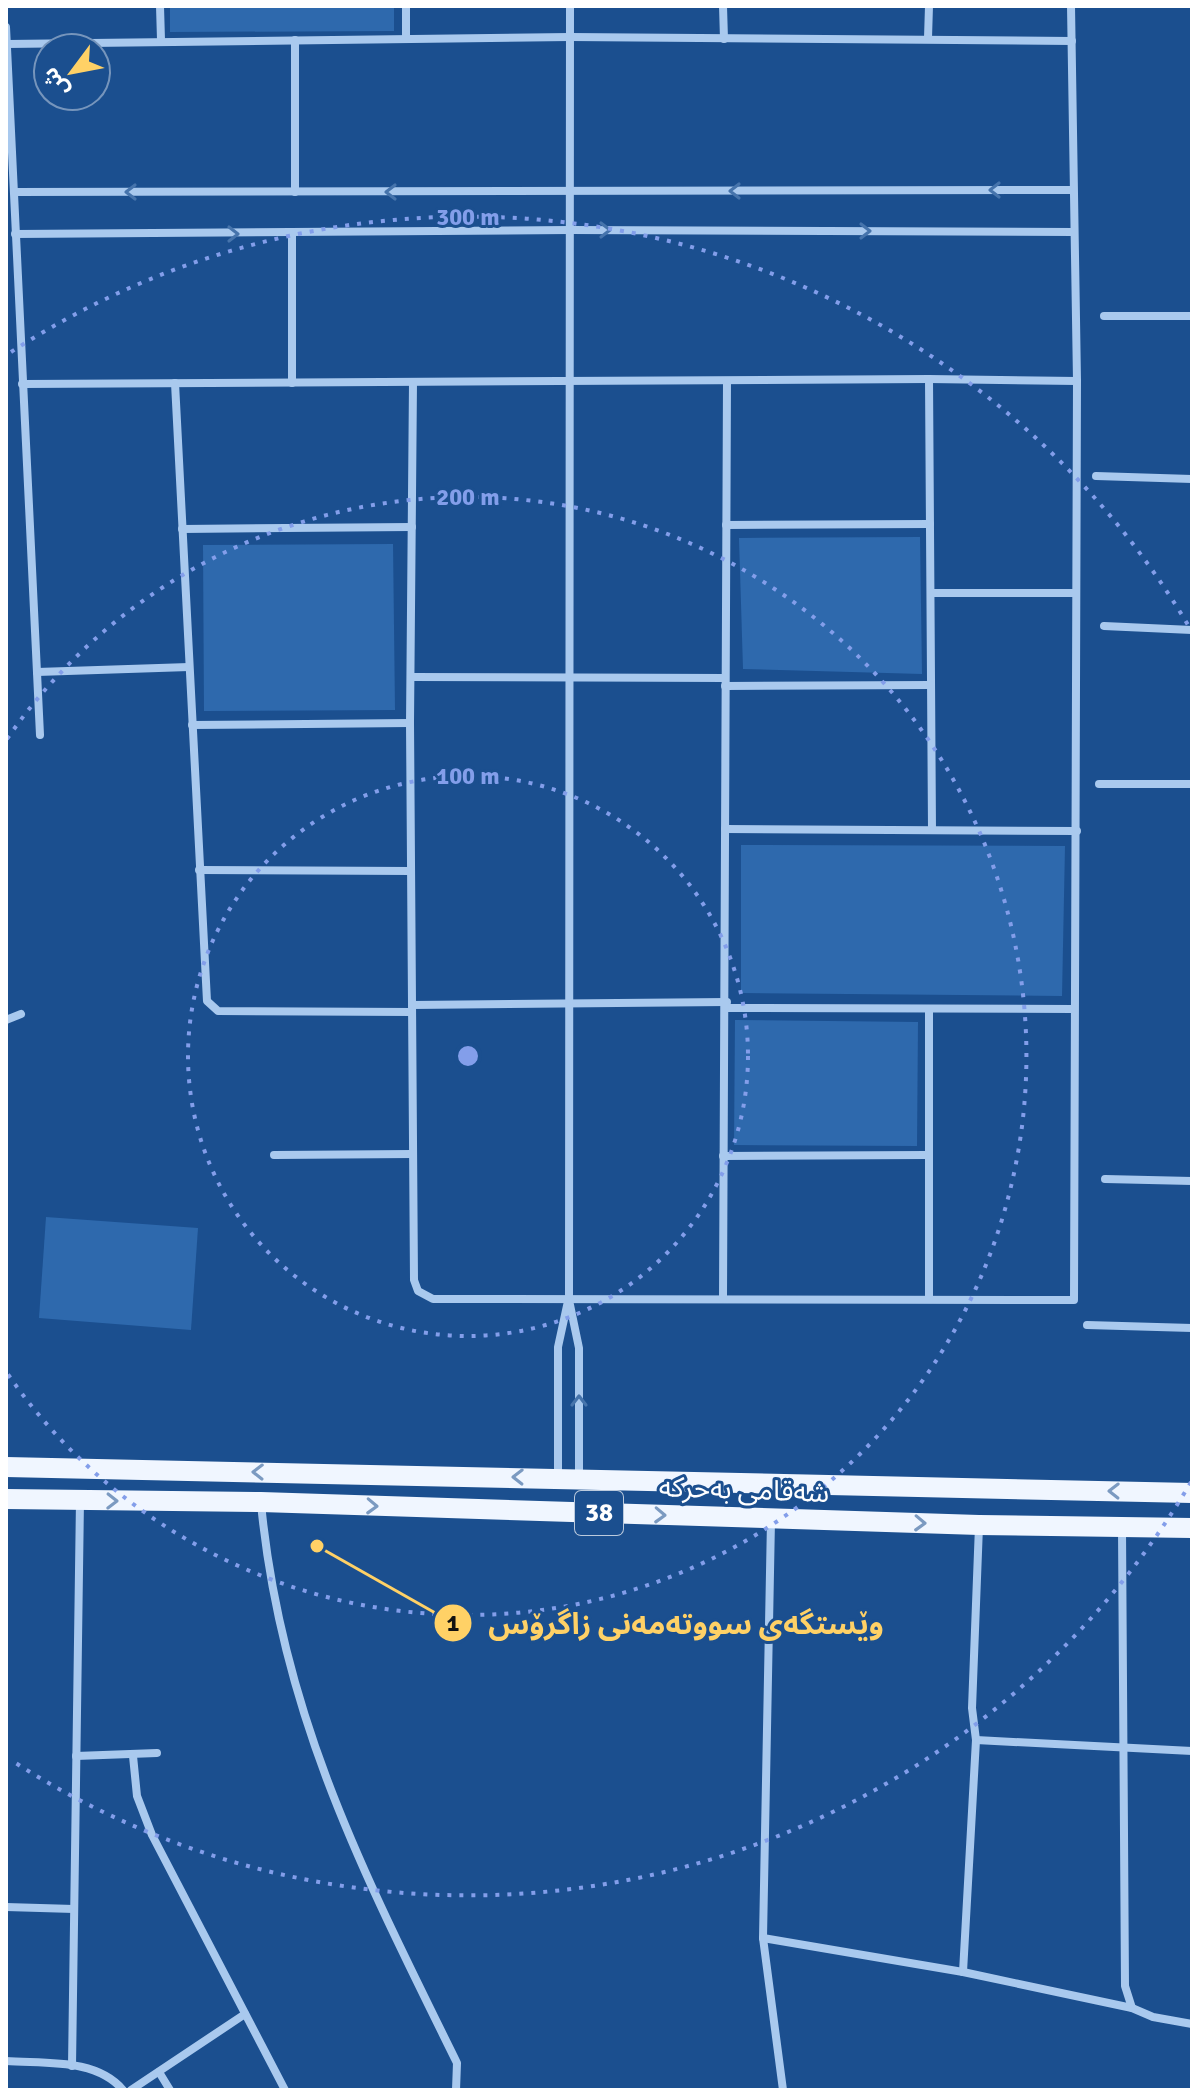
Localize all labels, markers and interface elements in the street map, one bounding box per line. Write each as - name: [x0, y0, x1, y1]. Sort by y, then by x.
- north arrow: [32, 32, 112, 112]
- text: ش: [36, 62, 75, 102]
- one-way arrow: [988, 181, 1001, 199]
- one-way arrow: [728, 182, 741, 200]
- one-way arrow: [124, 183, 137, 201]
- one-way arrow: [384, 183, 397, 200]
- text: 300 m: [436, 202, 500, 232]
- one-way arrow: [599, 221, 612, 239]
- one-way arrow: [859, 222, 872, 240]
- one-way arrow: [227, 225, 240, 243]
- text: 200 m: [436, 482, 500, 512]
- text: 100 m: [436, 761, 500, 791]
- centre of rings: [454, 1042, 482, 1070]
- one-way arrow: [570, 1394, 588, 1407]
- one-way arrow: [251, 1463, 264, 1481]
- one-way arrow: [511, 1468, 524, 1485]
- street label: شەقامی بەحرکە: [658, 1470, 830, 1510]
- one-way arrow: [1107, 1482, 1120, 1500]
- road number: 38: [575, 1491, 623, 1535]
- one-way arrow: [106, 1492, 119, 1510]
- one-way arrow: [366, 1497, 379, 1514]
- one-way arrow: [654, 1507, 667, 1524]
- one-way arrow: [914, 1515, 927, 1532]
- callout: وێستگەی سووتەمەنی زاگرۆس: [433, 1596, 900, 1650]
- text: وێستگەی سووتەمەنی زاگرۆس: [488, 1606, 884, 1643]
- text: 1: [447, 1608, 460, 1638]

